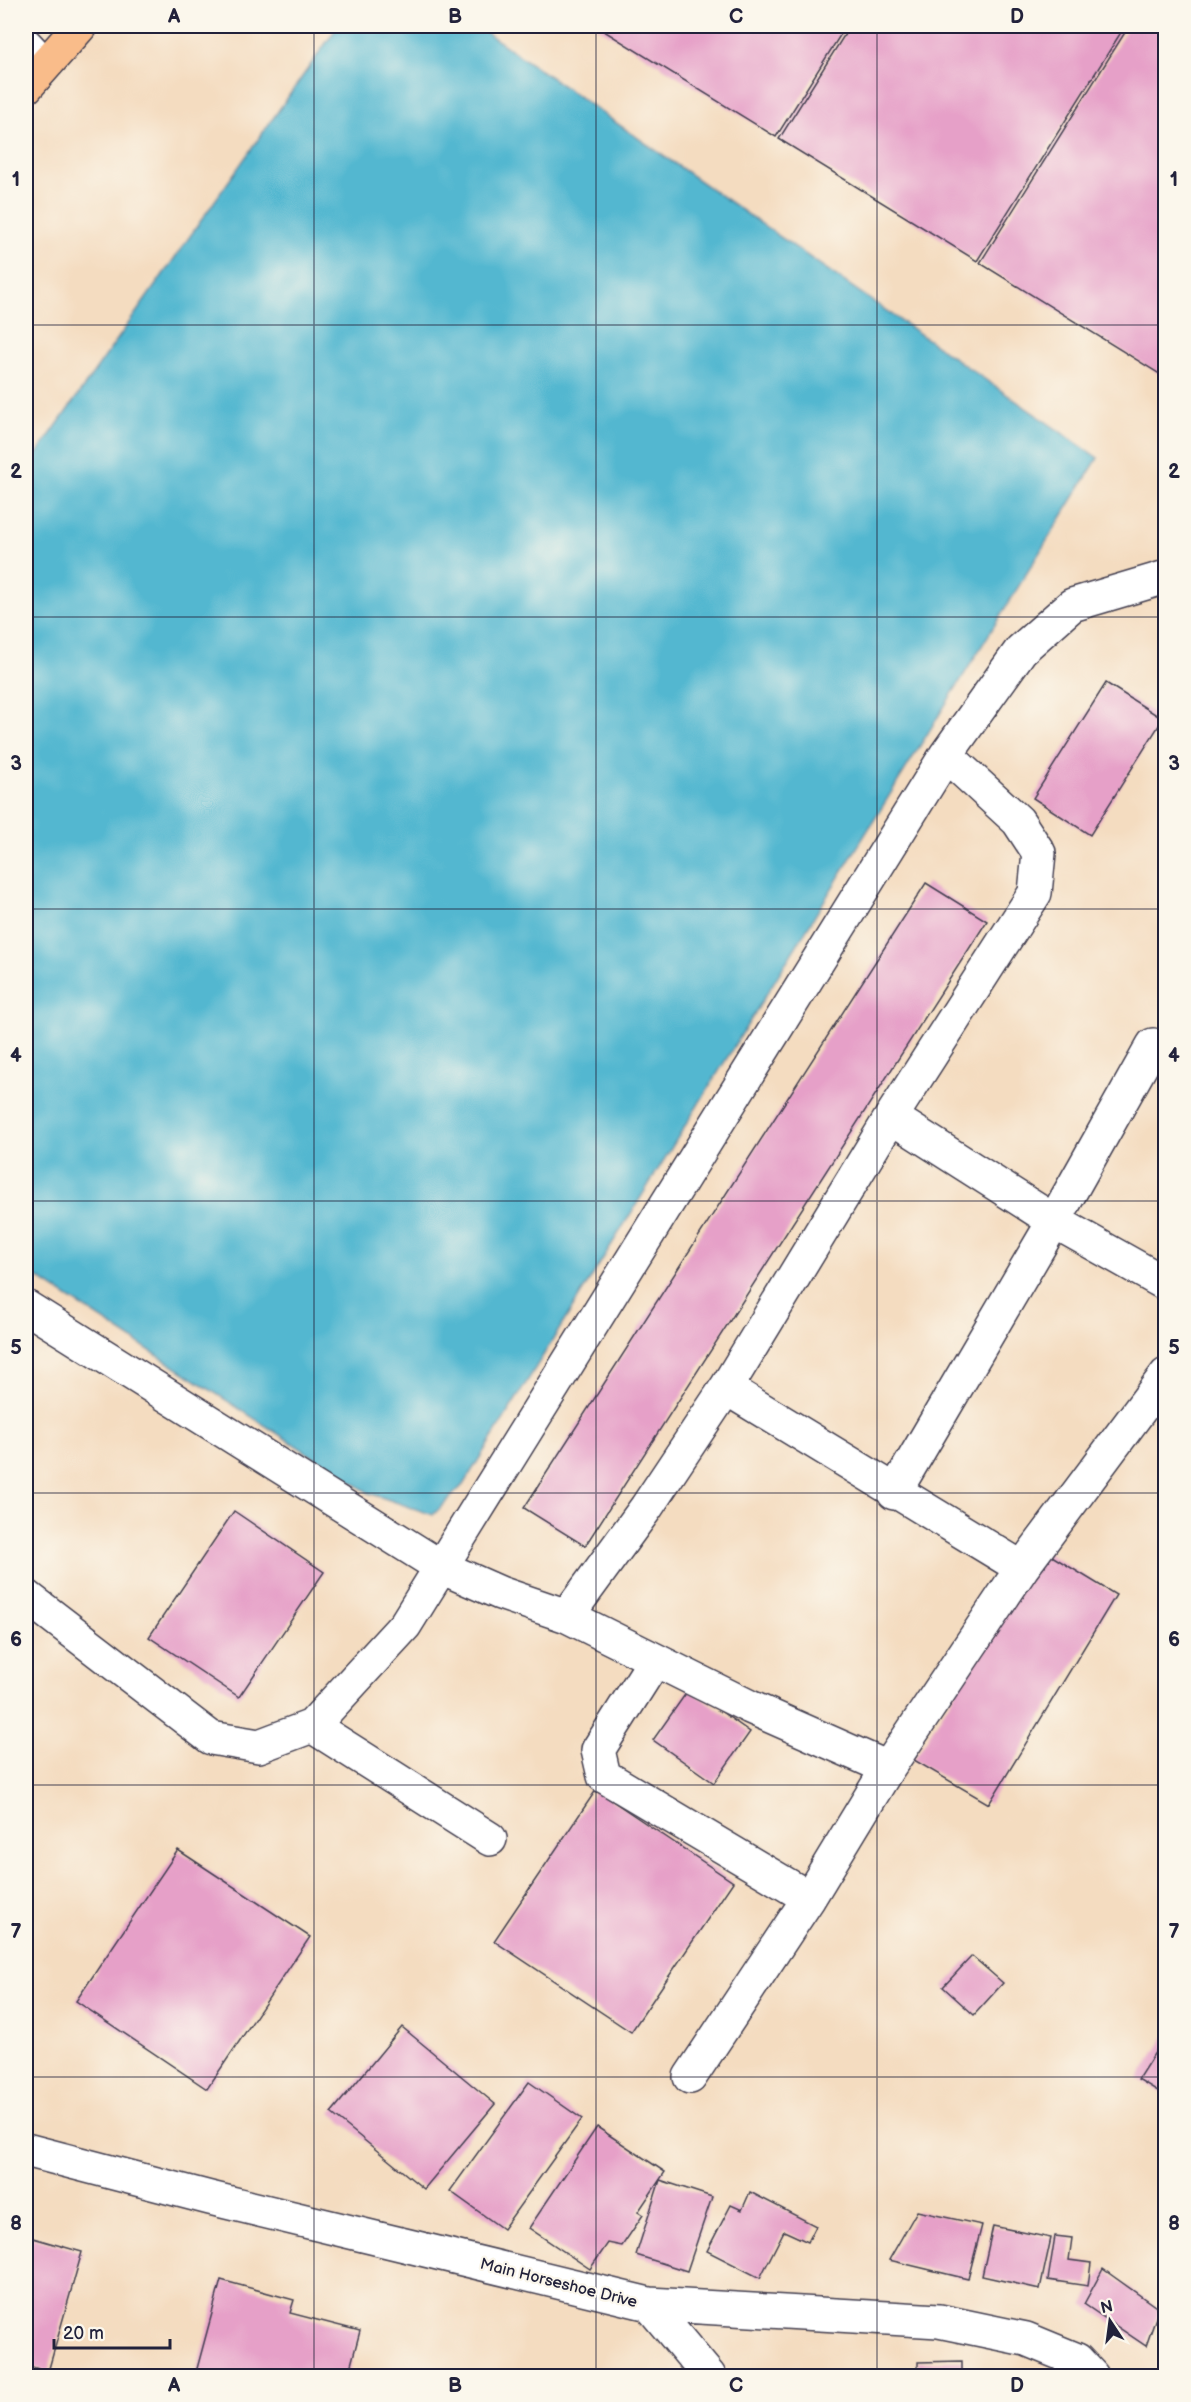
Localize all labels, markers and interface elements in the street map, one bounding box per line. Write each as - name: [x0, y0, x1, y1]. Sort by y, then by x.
- text: A: [167, 5, 181, 29]
- text: B: [448, 5, 462, 29]
- text: C: [729, 5, 743, 29]
- text: D: [1010, 5, 1024, 29]
- text: 1: [12, 168, 20, 192]
- text: 1: [1170, 168, 1178, 192]
- text: 2: [10, 460, 22, 484]
- text: 2: [1168, 460, 1180, 484]
- text: 3: [10, 752, 22, 776]
- text: 3: [1168, 752, 1180, 776]
- text: 4: [10, 1044, 22, 1068]
- text: 4: [1168, 1044, 1180, 1068]
- text: 5: [10, 1336, 22, 1360]
- text: 5: [1168, 1336, 1180, 1360]
- text: 6: [10, 1628, 22, 1652]
- text: 6: [1168, 1628, 1180, 1652]
- text: 7: [10, 1920, 22, 1944]
- text: 7: [1168, 1920, 1180, 1944]
- text: 8: [10, 2212, 22, 2236]
- text: 8: [1168, 2212, 1180, 2236]
- street label: Main Horseshoe Drive: [478, 2255, 640, 2312]
- north arrow: [1080, 2291, 1140, 2351]
- text: N: [1099, 2297, 1115, 2318]
- scale bar: [54, 2312, 170, 2350]
- text: 20 m: [63, 2323, 104, 2344]
- text: A: [167, 2374, 181, 2398]
- text: B: [448, 2374, 462, 2398]
- text: C: [729, 2374, 743, 2398]
- text: D: [1010, 2374, 1024, 2398]

